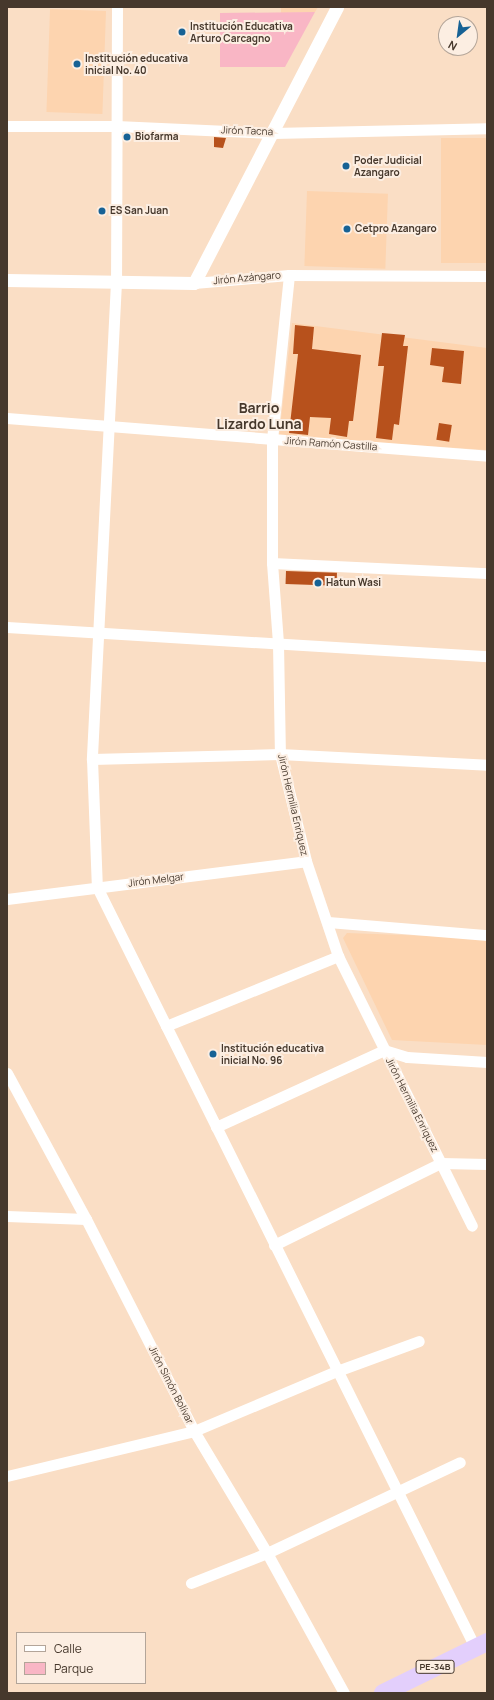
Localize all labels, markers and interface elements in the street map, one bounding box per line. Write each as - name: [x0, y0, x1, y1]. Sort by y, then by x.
- north arrow: [438, 16, 478, 56]
- place label: Institución Educativa Arturo Carcagno: [190, 20, 293, 44]
- marker: Institución Educativa Arturo Carcagno: [177, 27, 187, 37]
- text: N: [445, 38, 460, 55]
- place label: Institución educativa inicial No. 40: [85, 52, 188, 76]
- marker: Institución educativa inicial No. 40: [72, 59, 82, 69]
- street label: Jirón Tacna: [221, 124, 273, 138]
- place label: Biofarma: [135, 131, 178, 143]
- marker: Biofarma: [122, 132, 132, 142]
- place label: Poder Judicial Azangaro: [354, 154, 422, 178]
- marker: Poder Judicial Azangaro: [341, 161, 351, 171]
- place label: ES San Juan: [110, 205, 168, 217]
- marker: ES San Juan: [97, 206, 107, 216]
- place label: Cetpro Azangaro: [355, 223, 437, 235]
- marker: Cetpro Azangaro: [342, 224, 352, 234]
- street label: Jirón Azángaro: [213, 269, 281, 287]
- district label: Barrio Lizardo Luna: [216, 400, 302, 432]
- street label: Jirón Ramón Castilla: [284, 435, 378, 453]
- place label: Hatun Wasi: [326, 577, 381, 589]
- marker: Hatun Wasi: [313, 578, 323, 588]
- street label: Jirón Hermilia Enriquez: [275, 753, 311, 857]
- street label: Jirón Melgar: [127, 871, 185, 889]
- place label: Institución educativa inicial No. 96: [221, 1042, 324, 1066]
- marker: Institución educativa inicial No. 96: [208, 1049, 218, 1059]
- street label: Jirón Hermilia Enriquez: [383, 1056, 441, 1154]
- street label: Jirón Simón Bolívar: [146, 1344, 196, 1426]
- legend: [16, 1632, 146, 1684]
- text: Calle: [54, 1640, 82, 1657]
- text: Parque: [54, 1660, 93, 1677]
- road number: PE-34B: [415, 1660, 455, 1674]

